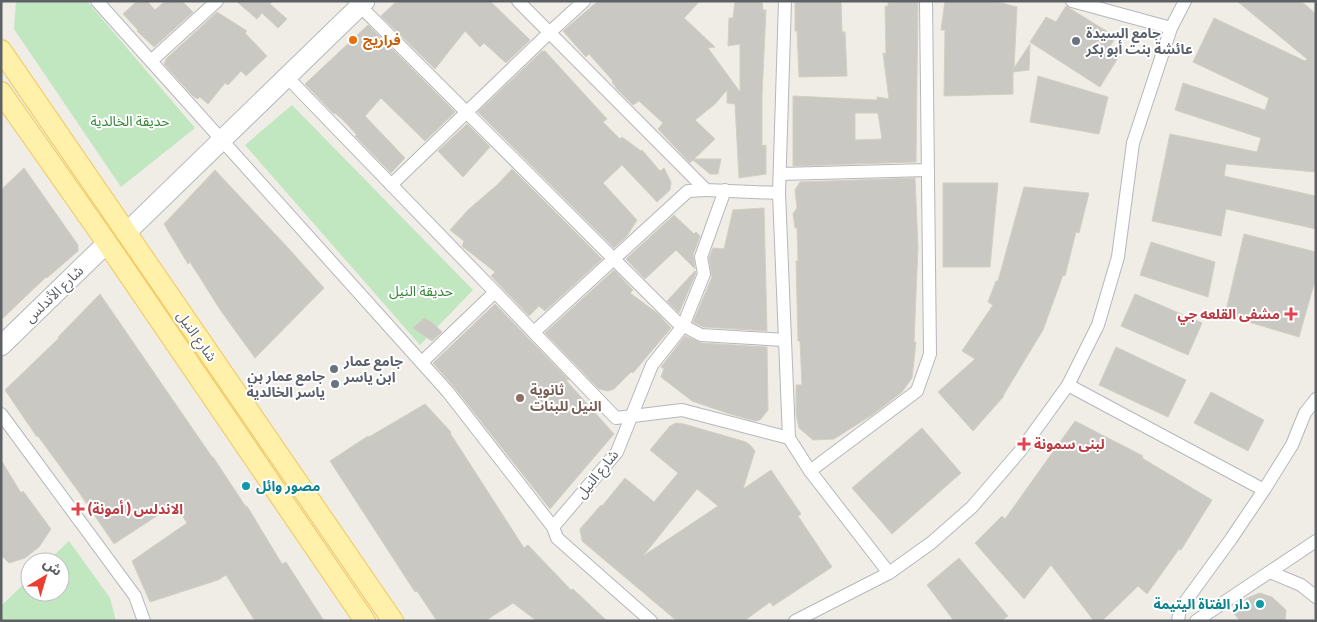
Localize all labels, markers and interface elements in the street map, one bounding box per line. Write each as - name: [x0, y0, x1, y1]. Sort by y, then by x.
- place label: جامع السيدة عائشة بنت أبو بكر: [1085, 25, 1193, 58]
- place label: فراريج: [363, 32, 401, 50]
- marker: فراريج: [347, 34, 359, 46]
- marker: جامع السيدة عائشة بنت أبو بكر: [1070, 35, 1082, 47]
- park label: حديقة الخالدية: [91, 113, 169, 130]
- street label: شارع الأندلس: [22, 262, 89, 328]
- park label: حديقة النيل: [389, 283, 453, 300]
- place label: مشفى القلعه جي: [1177, 306, 1280, 325]
- marker: مشفى القلعه جي: [1284, 307, 1298, 321]
- street label: شارع النيل: [171, 308, 220, 366]
- place label: جامع عمار ابن ياسر: [343, 353, 403, 386]
- marker: جامع عمار ابن ياسر: [328, 363, 340, 375]
- place label: جامع عمار بن ياسر الخالدية: [246, 368, 325, 401]
- marker: جامع عمار بن ياسر الخالدية: [329, 378, 341, 390]
- place label: ثانوية النيل للبنات: [530, 382, 602, 415]
- marker: ثانوية النيل للبنات: [514, 392, 526, 404]
- place label: لبنى سمونة: [1034, 436, 1105, 453]
- marker: لبنى سمونة: [1018, 438, 1030, 450]
- street label: شارع النيل: [573, 446, 624, 503]
- place label: مصور وائل: [256, 478, 320, 495]
- marker: مصور وائل: [240, 480, 252, 492]
- place label: الاندلس ( أمونة): [88, 500, 183, 518]
- marker: الاندلس ( أمونة): [72, 503, 84, 515]
- north arrow: [20, 552, 70, 602]
- text: ش: [40, 555, 65, 580]
- place label: دار الفتاة اليتيمة: [1154, 596, 1250, 613]
- marker: دار الفتاة اليتيمة: [1254, 598, 1266, 610]

